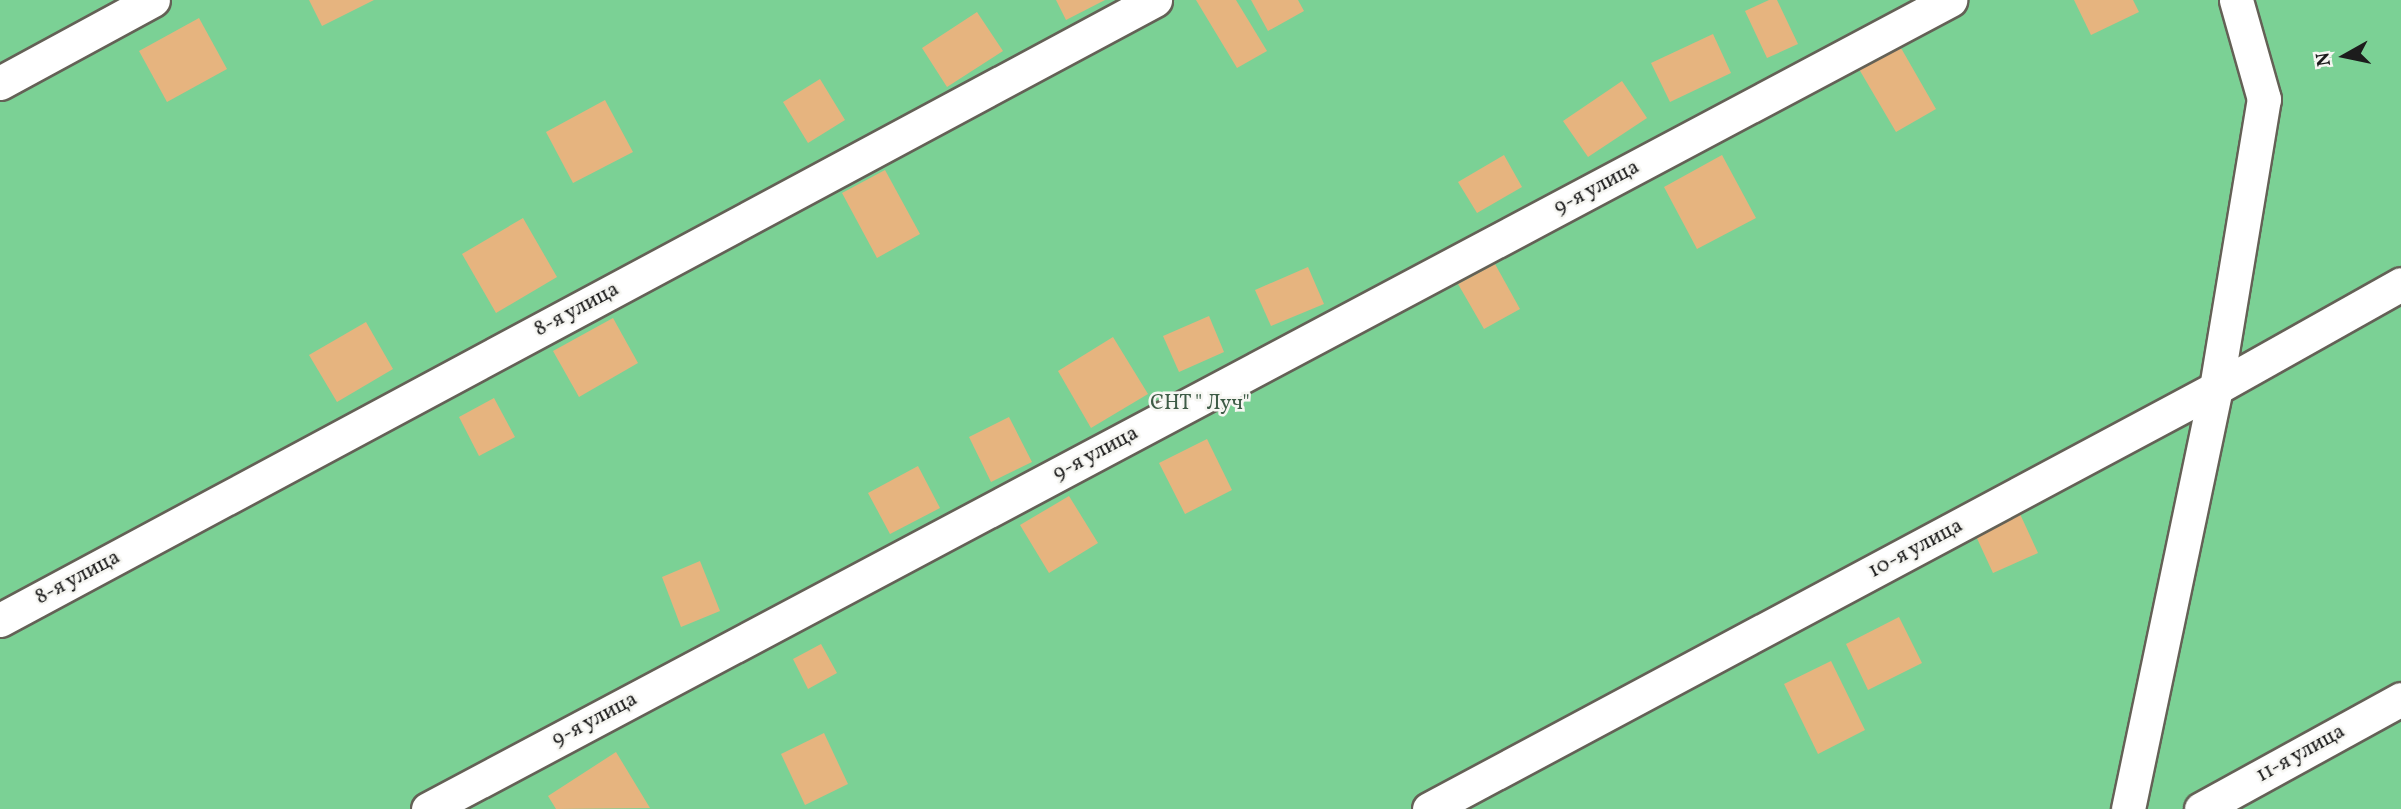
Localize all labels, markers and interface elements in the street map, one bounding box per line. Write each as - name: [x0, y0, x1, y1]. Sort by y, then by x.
- north arrow: [2310, 21, 2380, 91]
- text: N: [2310, 50, 2338, 68]
- street label: 9-я улица: [1550, 155, 1644, 221]
- street label: 8-я улица: [530, 277, 624, 343]
- park label: СНТ " Луч": [1150, 391, 1250, 417]
- street label: 9-я улица: [1049, 421, 1143, 487]
- street label: 10-я улица: [1864, 514, 1968, 584]
- street label: 8-я улица: [31, 545, 125, 611]
- street label: 9-я улица: [548, 687, 642, 753]
- street label: 11-я улица: [2252, 719, 2350, 789]

